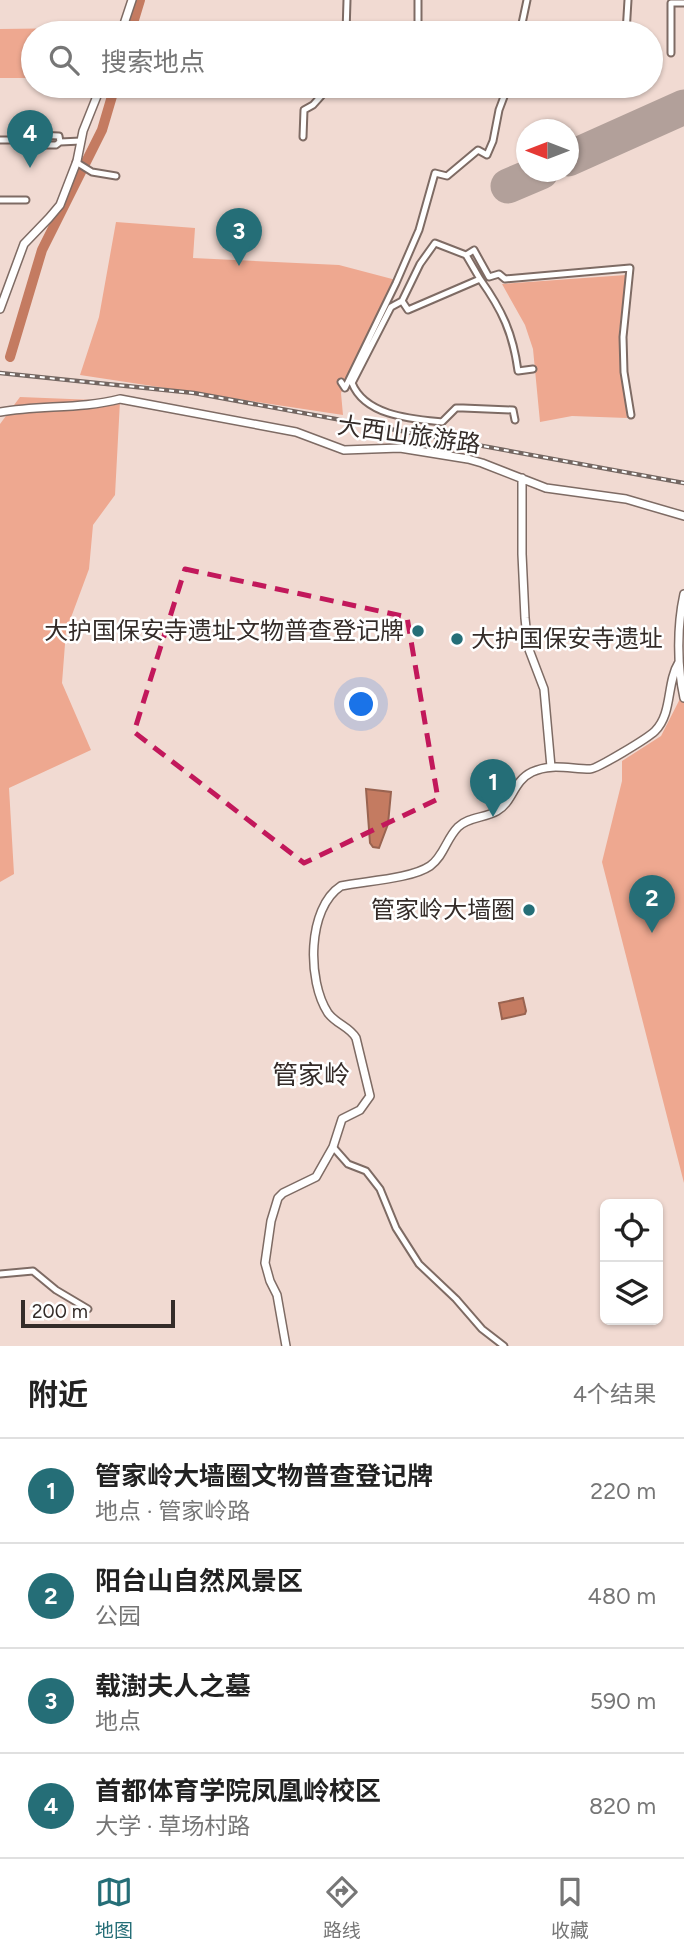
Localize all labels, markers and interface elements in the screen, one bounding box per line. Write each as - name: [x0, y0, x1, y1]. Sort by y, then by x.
- search box: [21, 21, 663, 98]
- icon: search: [45, 41, 83, 79]
- text: 搜索地点: [101, 46, 205, 78]
- pin: 4: [7, 110, 53, 168]
- north arrow: [516, 119, 579, 182]
- pin: 3: [216, 208, 262, 266]
- street label: 大西山旅游路: [336, 410, 482, 459]
- place label: 大护国保安寺遗址文物普查登记牌: [44, 616, 404, 645]
- marker: 大护国保安寺遗址文物普查登记牌: [410, 623, 426, 639]
- place label: 大护国保安寺遗址: [471, 624, 663, 653]
- marker: 大护国保安寺遗址: [449, 631, 465, 647]
- your location: [344, 687, 378, 721]
- pin: 1: [470, 759, 516, 817]
- pin: 2: [629, 875, 675, 933]
- place label: 管家岭大墙圈: [371, 895, 515, 924]
- marker: 管家岭大墙圈: [521, 902, 537, 918]
- district label: 管家岭: [272, 1059, 350, 1091]
- map controls: [600, 1199, 663, 1325]
- button: locate: [600, 1199, 663, 1262]
- button: layers: [600, 1262, 663, 1325]
- scale bar: [21, 1297, 175, 1329]
- text: 200 m: [32, 1300, 88, 1323]
- text: 附近: [28, 1376, 88, 1413]
- text: 4个结果: [573, 1380, 656, 1408]
- text: 管家岭大墙圈文物普查登记牌: [95, 1460, 433, 1492]
- text: 1: [46, 1477, 56, 1505]
- text: 220 m: [590, 1477, 656, 1505]
- text: 地点 · 管家岭路: [95, 1497, 250, 1525]
- text: 阳台山自然风景区: [95, 1565, 303, 1597]
- text: 2: [44, 1582, 58, 1610]
- text: 480 m: [588, 1582, 656, 1610]
- text: 公园: [95, 1602, 141, 1630]
- text: 载澍夫人之墓: [95, 1670, 251, 1702]
- text: 3: [45, 1687, 57, 1715]
- text: 590 m: [590, 1687, 656, 1715]
- text: 地点: [95, 1707, 141, 1735]
- text: 首都体育学院凤凰岭校区: [95, 1775, 381, 1807]
- text: 4: [44, 1792, 58, 1820]
- text: 820 m: [589, 1792, 656, 1820]
- text: 大学 · 草场村路: [95, 1812, 250, 1840]
- tab: 地图: [95, 1873, 133, 1942]
- tab: 路线: [323, 1873, 361, 1942]
- tab: 收藏: [551, 1873, 589, 1942]

